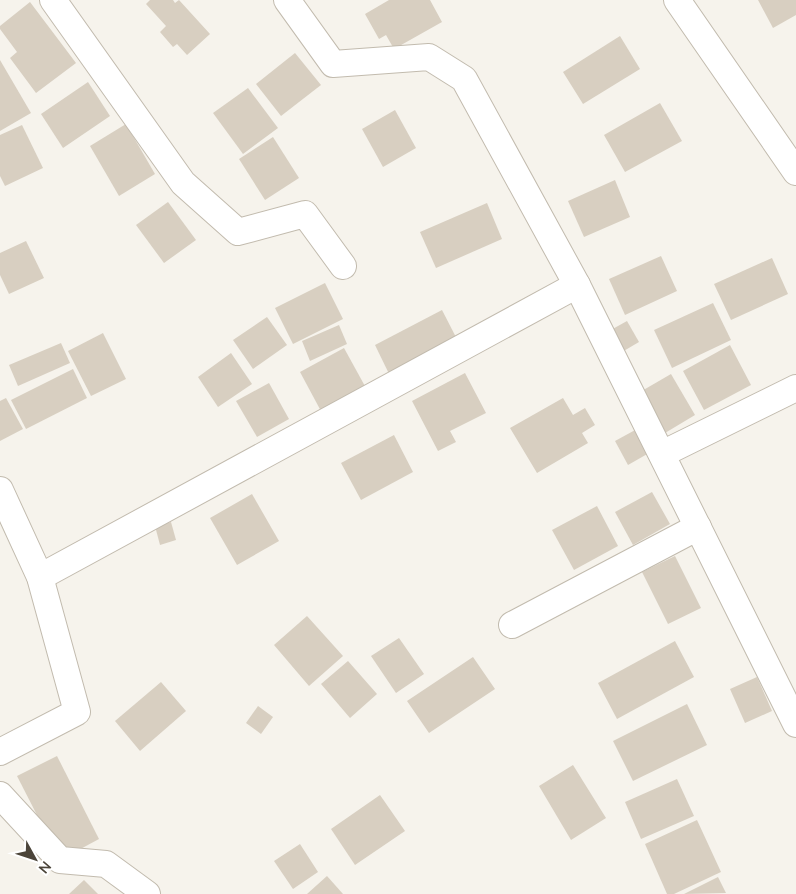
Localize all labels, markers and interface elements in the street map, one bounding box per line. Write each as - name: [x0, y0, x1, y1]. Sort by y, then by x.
- north arrow: [10, 834, 60, 884]
- text: N: [34, 857, 55, 877]

